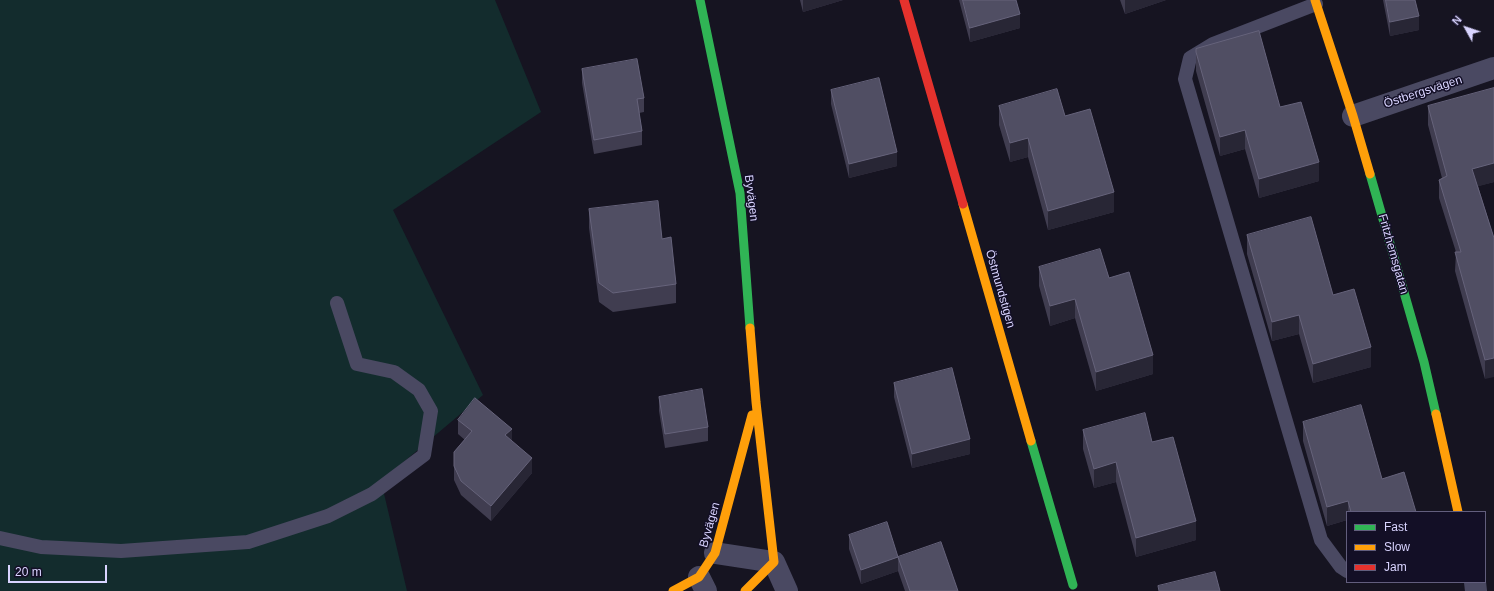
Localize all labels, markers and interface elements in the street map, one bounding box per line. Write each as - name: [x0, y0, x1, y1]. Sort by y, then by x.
- north arrow: [1446, 8, 1486, 48]
- text: N: [1450, 13, 1464, 27]
- street label: Östbergsvägen: [1382, 73, 1464, 111]
- street label: Byvägen: [741, 174, 761, 222]
- street label: Fritzhemsgatan: [1375, 212, 1411, 296]
- street label: Östmundstigen: [982, 248, 1018, 330]
- street label: Byvägen: [697, 501, 723, 549]
- legend: [1346, 511, 1486, 583]
- text: Fast: [1384, 520, 1407, 534]
- text: Slow: [1384, 540, 1410, 554]
- scale bar: [10, 557, 109, 583]
- text: Jam: [1384, 560, 1407, 574]
- text: 20 m: [15, 565, 42, 579]

